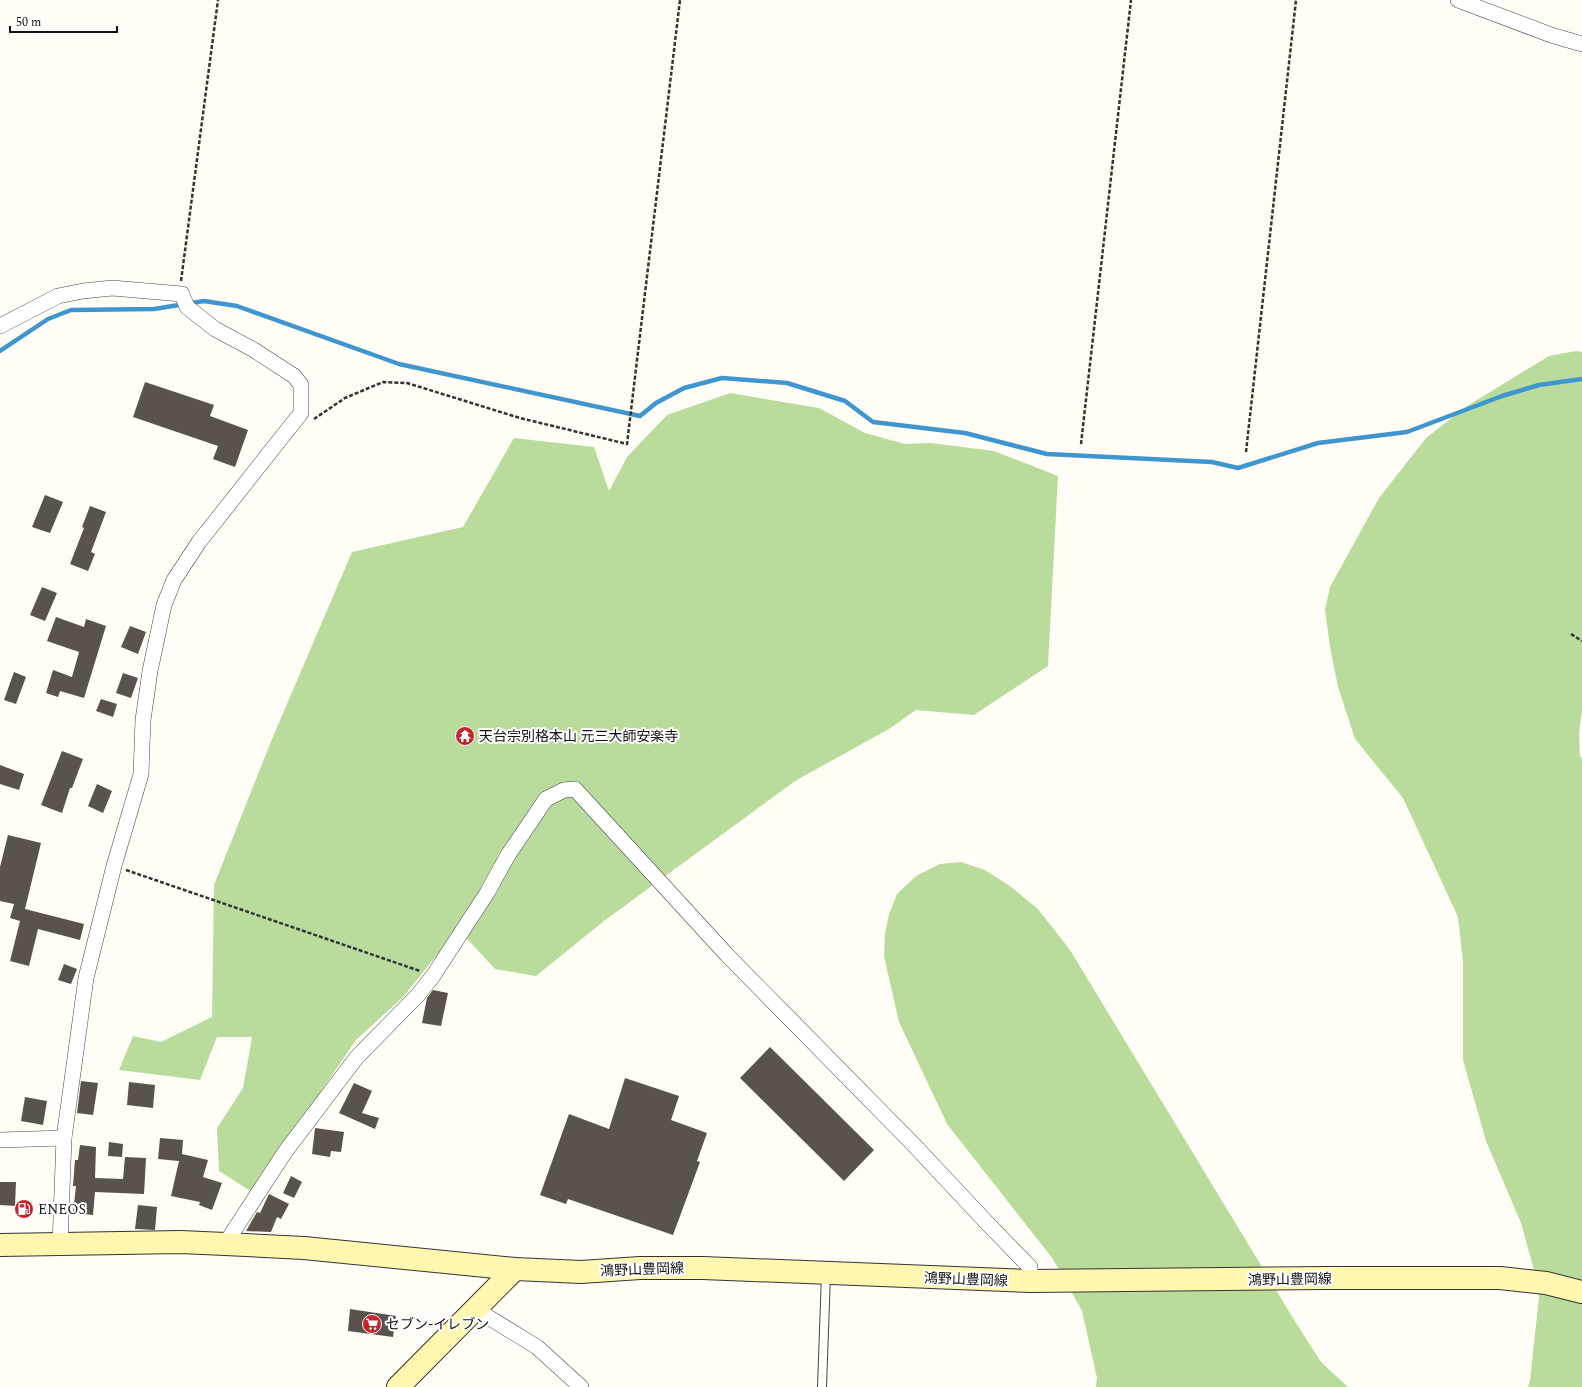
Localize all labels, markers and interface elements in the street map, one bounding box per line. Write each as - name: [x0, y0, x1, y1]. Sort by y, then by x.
- scale bar: [10, 8, 117, 34]
- text: 50 m: [16, 13, 41, 32]
- temple icon: 天台宗別格本山 元三大師安楽寺: [454, 725, 476, 747]
- place label: 天台宗別格本山 元三大師安楽寺: [479, 726, 679, 747]
- fuel station icon: ENEOS: [13, 1198, 35, 1220]
- place label: ENEOS: [38, 1199, 86, 1220]
- street label: 鴻野山豊岡線: [600, 1258, 684, 1281]
- street label: 鴻野山豊岡線: [924, 1268, 1008, 1291]
- street label: 鴻野山豊岡線: [1248, 1268, 1332, 1291]
- supermarket icon: セブン-イレブン: [361, 1313, 383, 1335]
- place label: セブン-イレブン: [386, 1314, 489, 1335]

